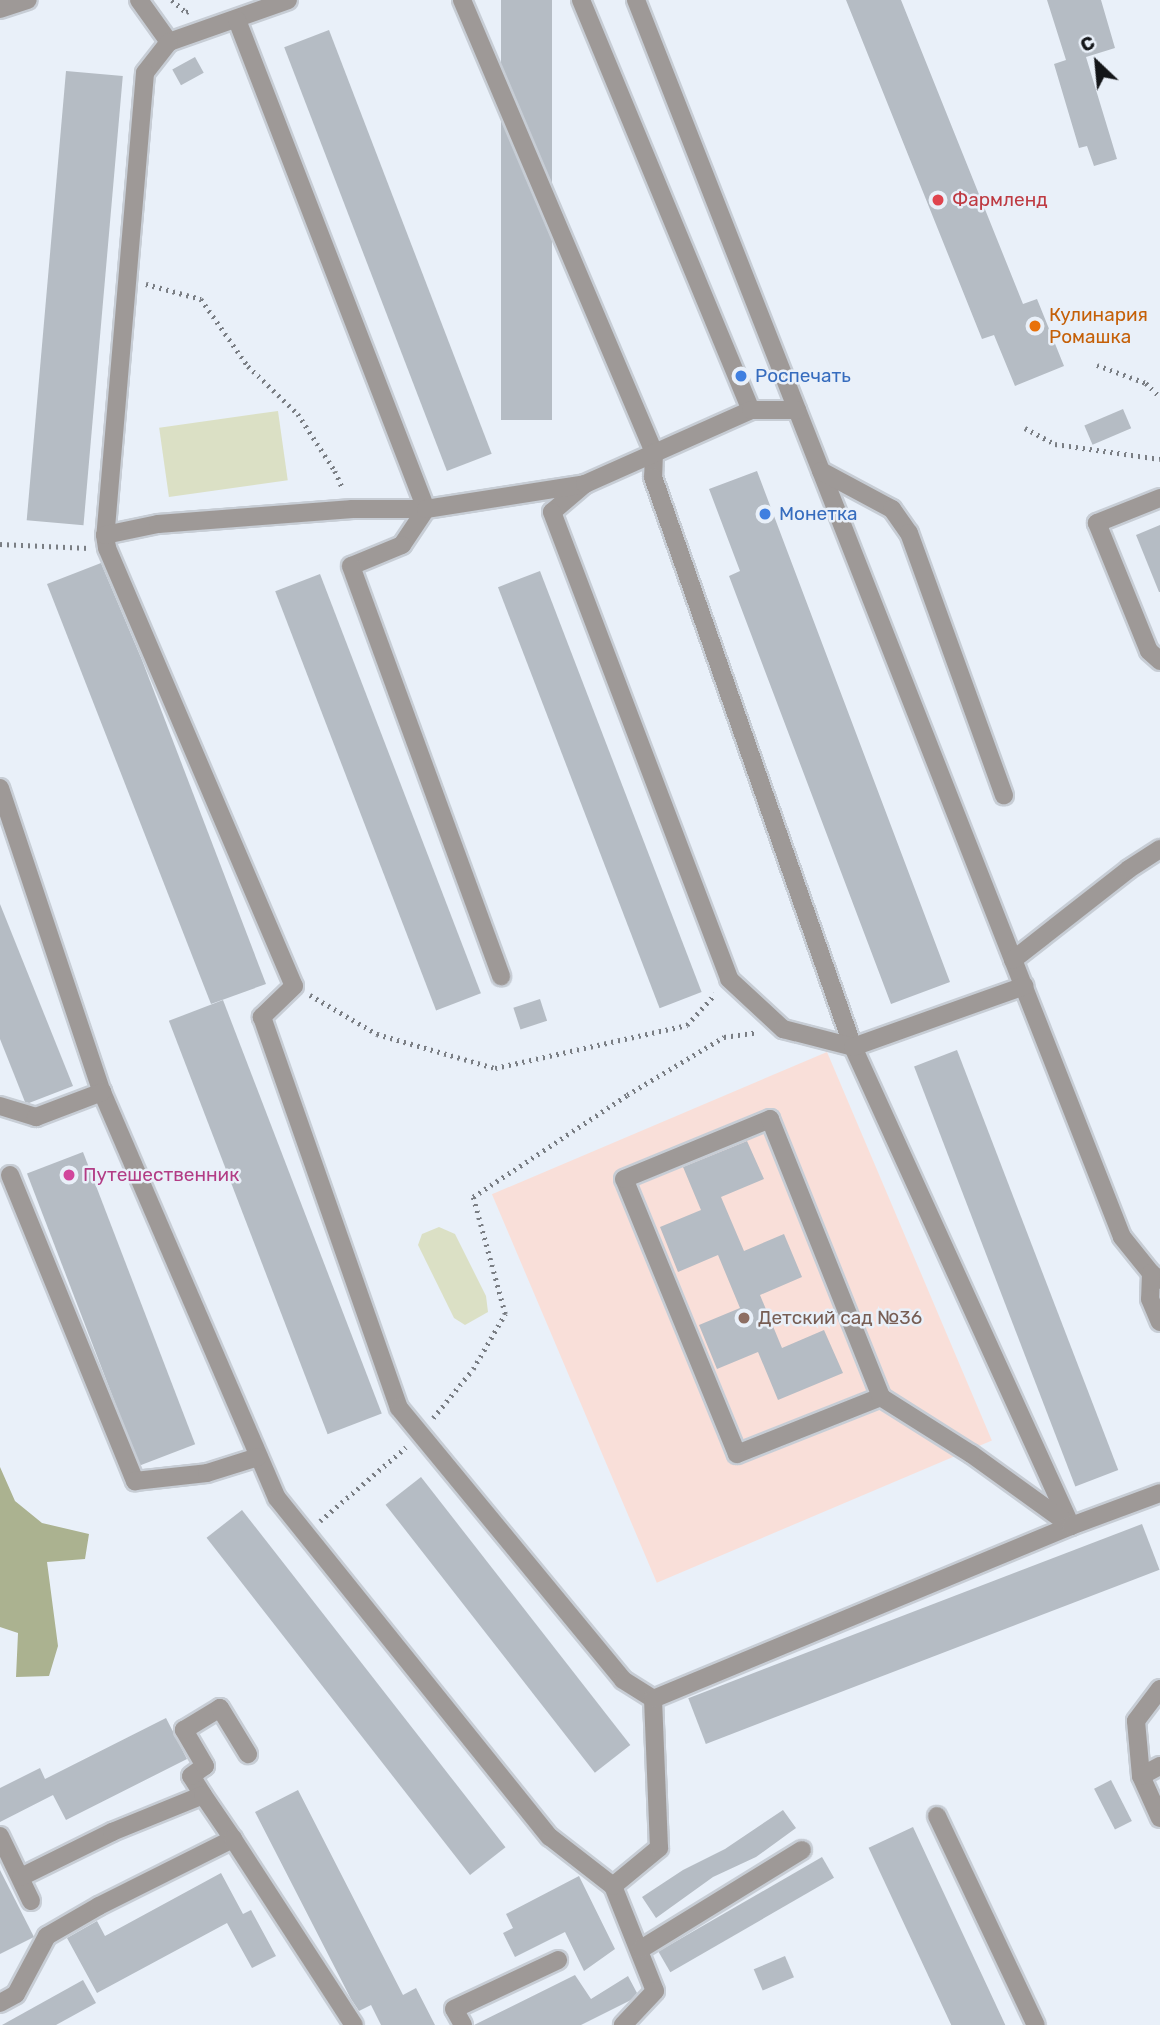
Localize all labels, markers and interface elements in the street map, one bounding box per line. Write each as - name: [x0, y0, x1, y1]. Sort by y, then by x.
- north arrow: [1062, 28, 1132, 98]
- text: С: [1077, 30, 1099, 57]
- place label: Фармленд: [952, 189, 1048, 211]
- marker: Фармленд: [930, 192, 946, 208]
- place label: Кулинария Ромашка: [1049, 304, 1148, 348]
- marker: Кулинария Ромашка: [1027, 318, 1043, 334]
- place label: Роспечать: [755, 365, 851, 387]
- marker: Роспечать: [733, 368, 749, 384]
- place label: Монетка: [779, 503, 858, 525]
- marker: Монетка: [757, 506, 773, 522]
- place label: Путешественник: [83, 1164, 239, 1186]
- marker: Путешественник: [61, 1167, 77, 1183]
- place label: Детский сад №36: [758, 1307, 922, 1329]
- marker: Детский сад №36: [736, 1310, 752, 1326]

